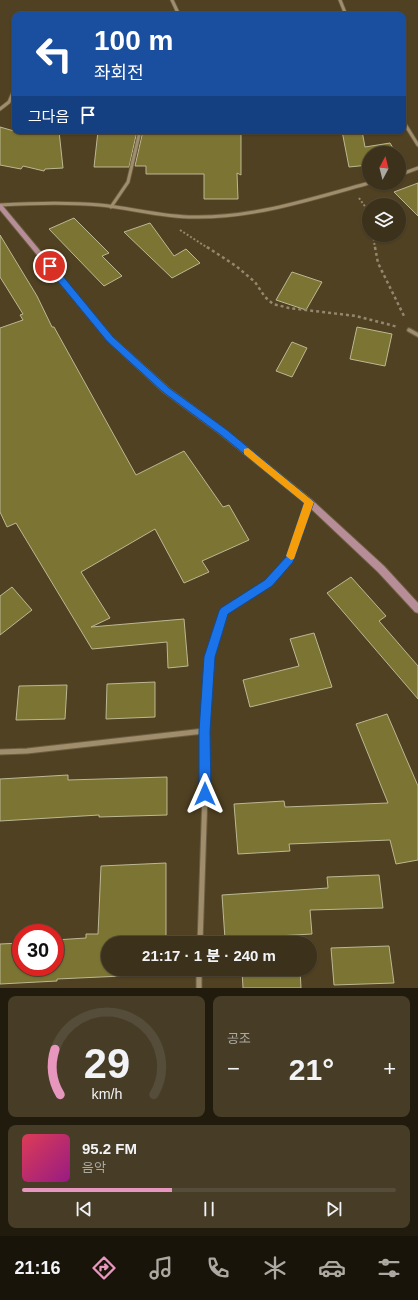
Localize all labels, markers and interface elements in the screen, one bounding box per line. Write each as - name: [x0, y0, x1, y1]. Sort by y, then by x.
- text: 100 m: [94, 25, 173, 56]
- icon: left: [28, 28, 80, 80]
- text: 좌회전: [94, 63, 144, 83]
- icon: arrive: [77, 104, 99, 126]
- text: 그다음: [28, 108, 69, 125]
- north arrow: [362, 146, 406, 190]
- map controls: [362, 146, 406, 242]
- button: layers: [362, 198, 406, 242]
- pin: [33, 249, 67, 283]
- icon: arrive: [39, 255, 61, 277]
- position arrow: [184, 773, 226, 815]
- speed limit sign: 30: [12, 924, 64, 976]
- text: 21:17 · 1 분 · 240 m: [142, 947, 276, 964]
- text: 공조: [227, 1031, 251, 1046]
- text: 29: [83, 1039, 130, 1086]
- text: 21°: [289, 1053, 334, 1086]
- text: −: [227, 1056, 240, 1081]
- text: +: [383, 1056, 396, 1081]
- text: km/h: [91, 1085, 122, 1101]
- text: 95.2 FM: [82, 1140, 137, 1157]
- text: 음악: [82, 1160, 106, 1175]
- icon: previous: [73, 1198, 95, 1220]
- icon: pause: [198, 1198, 220, 1220]
- icon: next: [323, 1198, 345, 1220]
- icon: directions: [90, 1254, 118, 1282]
- icon: music: [147, 1254, 175, 1282]
- icon: phone: [204, 1254, 232, 1282]
- icon: climate: [261, 1254, 289, 1282]
- icon: car: [318, 1254, 346, 1282]
- icon: filters: [375, 1254, 403, 1282]
- text: 21:16: [15, 1258, 61, 1278]

